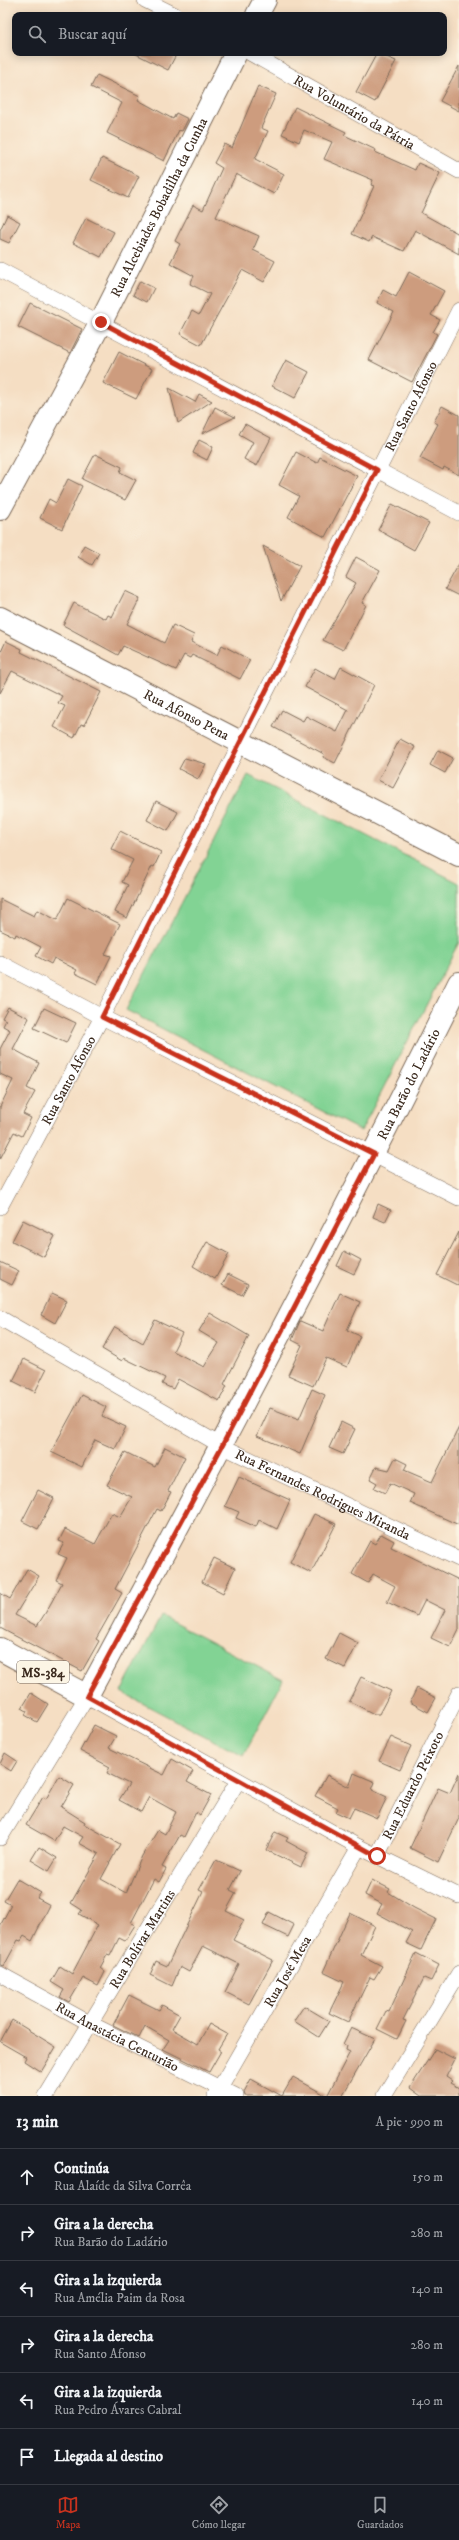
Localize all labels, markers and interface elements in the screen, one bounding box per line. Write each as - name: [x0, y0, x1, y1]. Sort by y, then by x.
- search box: [12, 12, 447, 56]
- icon: search: [26, 23, 48, 45]
- text: Buscar aquí: [58, 25, 126, 44]
- street label: Rua Voluntário da Pátria: [290, 71, 418, 154]
- street label: Rua Alcebiades Bobadilha da Cunha: [107, 115, 212, 300]
- route end: [92, 313, 110, 331]
- street label: Rua Santo Afonso: [381, 358, 442, 455]
- street label: Rua Afonso Pena: [140, 686, 232, 745]
- street label: Rua Barão do Ladário: [374, 1026, 445, 1143]
- street label: Rua Santo Afonso: [38, 1033, 100, 1128]
- street label: Rua Fernandes Rodrigues Miranda: [232, 1446, 413, 1544]
- road number: MS-384: [17, 1661, 69, 1683]
- street label: Rua Eduardo Peixoto: [379, 1729, 448, 1843]
- route start: [368, 1847, 386, 1865]
- street label: Rua Bolívar Martins: [106, 1886, 180, 1992]
- street label: Rua José Mesa: [260, 1933, 316, 2011]
- street label: Rua Anastácia Centurião: [52, 1998, 182, 2076]
- text: 13 min: [16, 2111, 58, 2133]
- text: A pie · 990 m: [375, 2114, 443, 2130]
- text: Continúa: [54, 2159, 109, 2178]
- icon: ahead: [16, 2166, 38, 2188]
- text: 150 m: [412, 2169, 443, 2185]
- text: Rua Alaíde da Silva Corrêa: [54, 2178, 191, 2194]
- text: Gira a la derecha: [54, 2215, 153, 2234]
- icon: right: [16, 2222, 38, 2244]
- text: 280 m: [411, 2225, 443, 2241]
- text: Rua Barão do Ladário: [54, 2234, 167, 2250]
- text: Gira a la izquierda: [54, 2271, 162, 2290]
- icon: left: [16, 2278, 38, 2300]
- text: 140 m: [411, 2281, 443, 2297]
- text: Rua Amélia Paim da Rosa: [54, 2290, 185, 2306]
- text: Gira a la derecha: [54, 2327, 153, 2346]
- icon: right: [16, 2334, 38, 2356]
- text: 280 m: [411, 2337, 443, 2353]
- text: Rua Santo Afonso: [54, 2346, 146, 2362]
- text: Gira a la izquierda: [54, 2383, 162, 2402]
- icon: left: [16, 2390, 38, 2412]
- text: 140 m: [411, 2393, 443, 2409]
- text: Rua Pedro Ávares Cabral: [54, 2402, 182, 2418]
- icon: arrive: [16, 2446, 38, 2468]
- text: Llegada al destino: [54, 2447, 163, 2466]
- tab: Mapa: [56, 2494, 81, 2532]
- tab: Cómo llegar: [192, 2494, 246, 2532]
- tab: Guardados: [357, 2494, 403, 2532]

